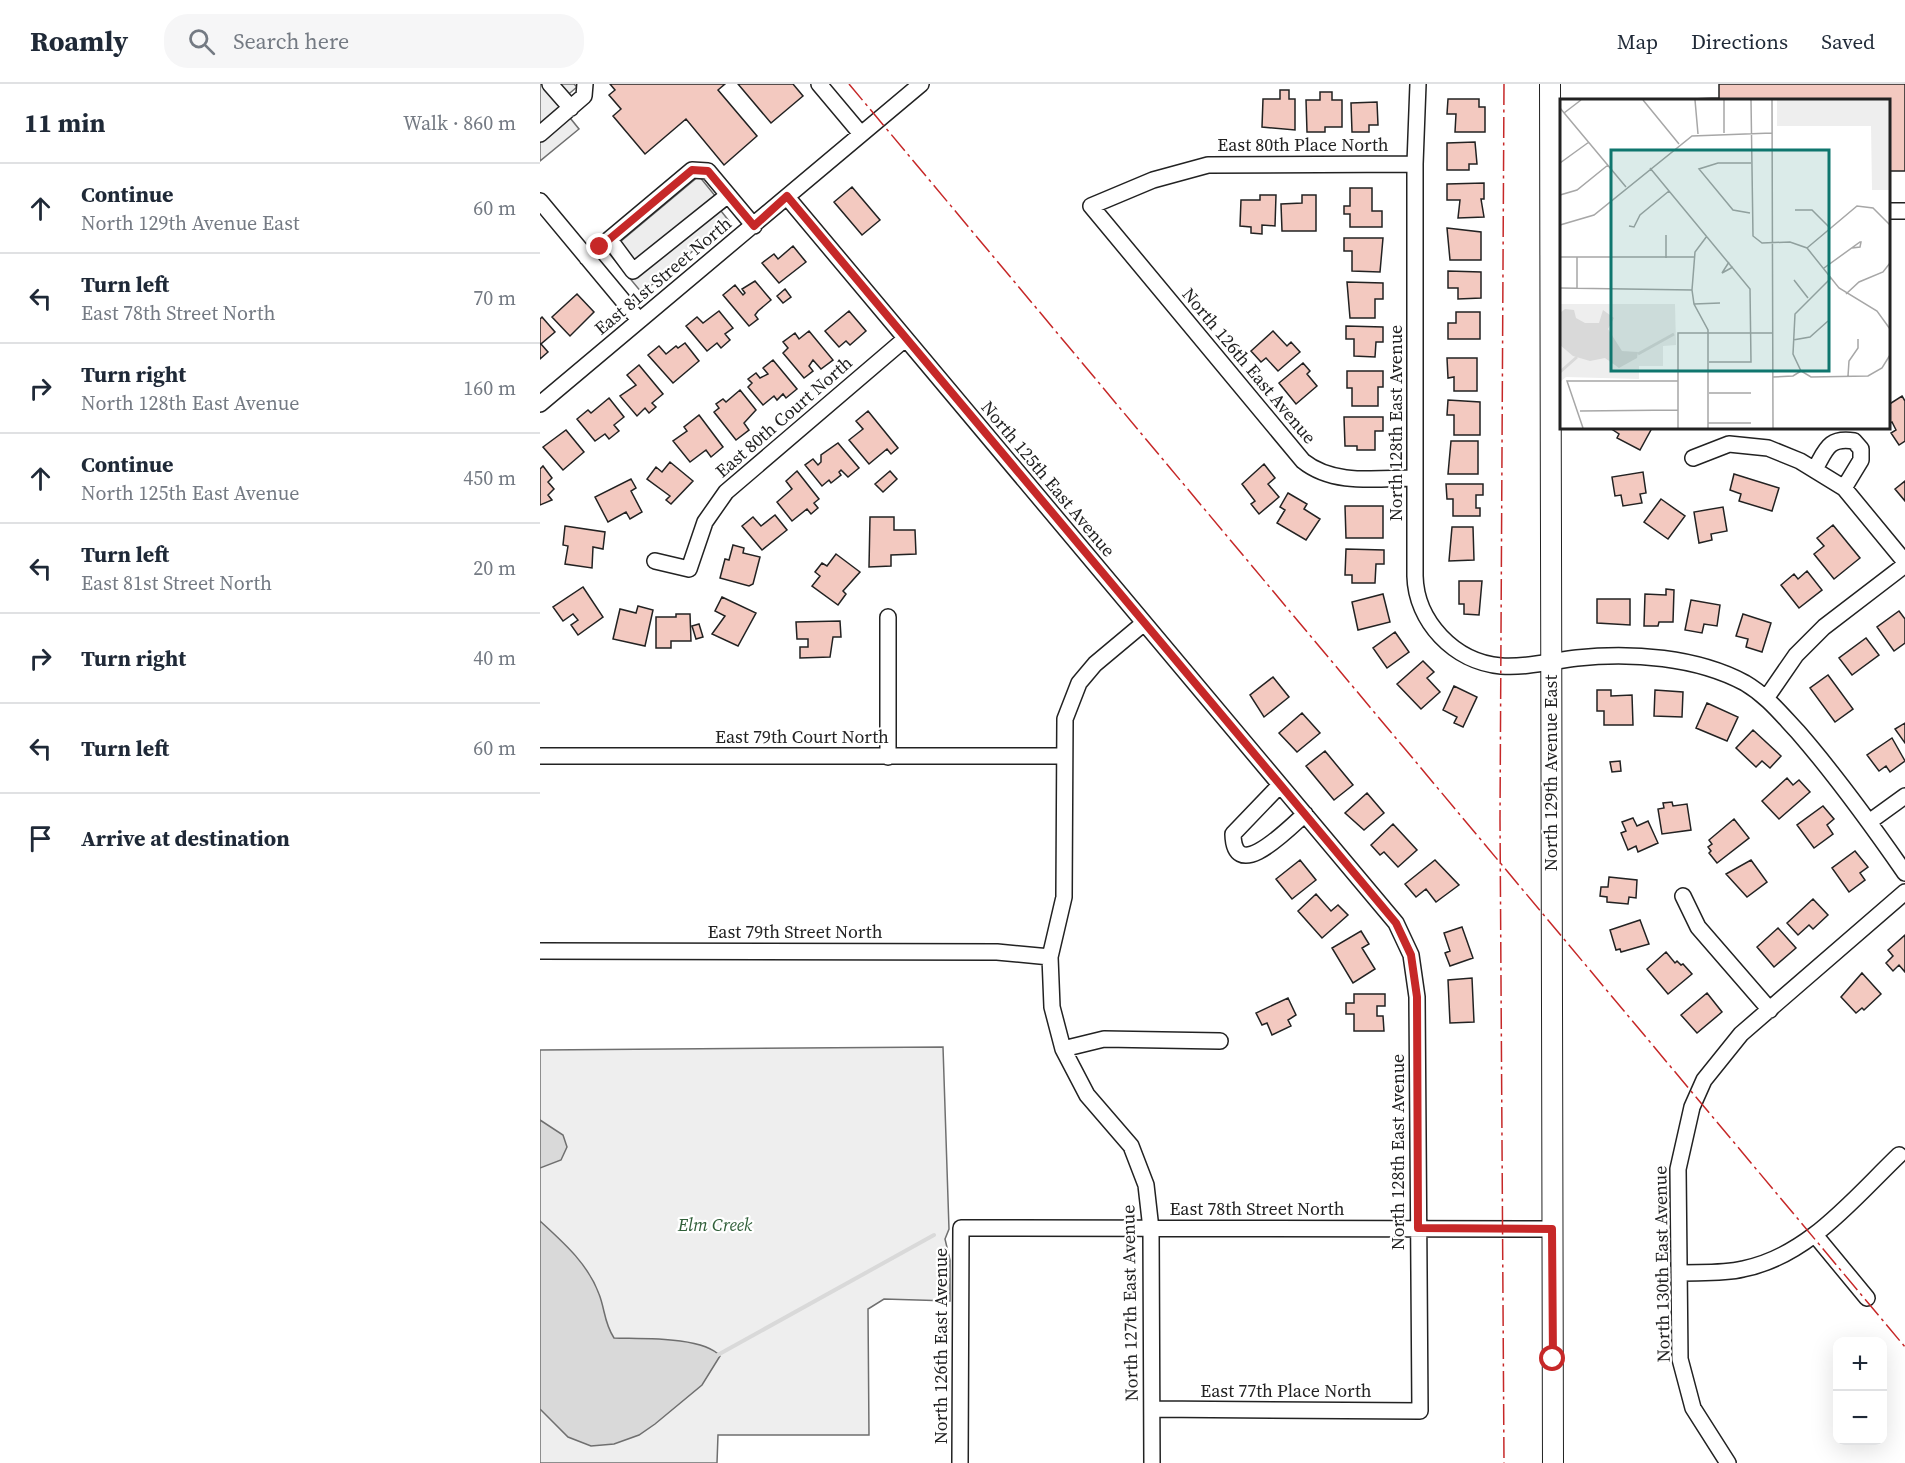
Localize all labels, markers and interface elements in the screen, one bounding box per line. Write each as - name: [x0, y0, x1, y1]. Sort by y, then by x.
- search box: [164, 14, 584, 68]
- text: Roamly: [30, 22, 128, 60]
- icon: search: [185, 25, 218, 58]
- text: Search here: [233, 26, 349, 56]
- text: Map: [1617, 27, 1658, 56]
- text: Directions: [1691, 27, 1788, 56]
- text: Saved: [1821, 27, 1875, 56]
- inset map: [1560, 99, 1890, 429]
- text: 11 min: [24, 105, 106, 141]
- text: Walk · 860 m: [403, 109, 516, 137]
- street label: East 80th Place North: [1217, 132, 1389, 157]
- text: Continue: [81, 179, 174, 209]
- icon: ahead: [24, 192, 57, 225]
- text: 60 m: [473, 194, 516, 222]
- text: North 129th Avenue East: [81, 209, 299, 237]
- street label: East 81st Street North: [589, 211, 737, 340]
- route end: [586, 233, 612, 259]
- text: Turn left: [81, 269, 169, 299]
- icon: left: [24, 282, 57, 315]
- street label: North 126th East Avenue: [1177, 282, 1322, 449]
- text: 70 m: [473, 284, 516, 312]
- text: East 78th Street North: [81, 299, 275, 327]
- street label: North 128th East Avenue: [1383, 325, 1408, 521]
- street label: East 80th Court North: [710, 350, 858, 483]
- text: Turn right: [81, 359, 186, 389]
- icon: right: [24, 372, 57, 405]
- text: 160 m: [463, 374, 516, 402]
- text: North 128th East Avenue: [81, 389, 299, 417]
- street label: North 125th East Avenue: [976, 395, 1121, 562]
- text: Continue: [81, 449, 174, 479]
- icon: ahead: [24, 462, 57, 495]
- text: 450 m: [463, 464, 516, 492]
- text: North 125th East Avenue: [81, 479, 299, 507]
- text: Turn left: [81, 539, 169, 569]
- icon: left: [24, 552, 57, 585]
- text: 20 m: [473, 554, 516, 582]
- text: East 81st Street North: [81, 569, 272, 597]
- icon: right: [24, 642, 57, 675]
- text: Turn right: [81, 643, 186, 673]
- text: 40 m: [473, 644, 516, 672]
- street label: North 129th Avenue East: [1538, 675, 1563, 871]
- street label: East 79th Court North: [715, 724, 889, 749]
- icon: left: [24, 732, 57, 765]
- text: Turn left: [81, 733, 169, 763]
- text: 60 m: [473, 734, 516, 762]
- icon: arrive: [24, 822, 57, 855]
- text: Arrive at destination: [81, 823, 290, 853]
- street label: East 79th Street North: [708, 919, 883, 944]
- street label: North 128th East Avenue: [1385, 1054, 1410, 1250]
- street label: North 130th East Avenue: [1647, 1166, 1676, 1362]
- street label: East 78th Street North: [1170, 1196, 1345, 1221]
- street label: North 127th East Avenue: [1115, 1205, 1144, 1401]
- park label: Elm Creek: [677, 1212, 753, 1237]
- street label: North 126th East Avenue: [928, 1248, 953, 1444]
- map controls: [1833, 1337, 1887, 1445]
- button: +: [1833, 1337, 1887, 1391]
- route start: [1539, 1345, 1565, 1371]
- street label: East 77th Place North: [1200, 1378, 1372, 1403]
- button: −: [1833, 1391, 1887, 1445]

